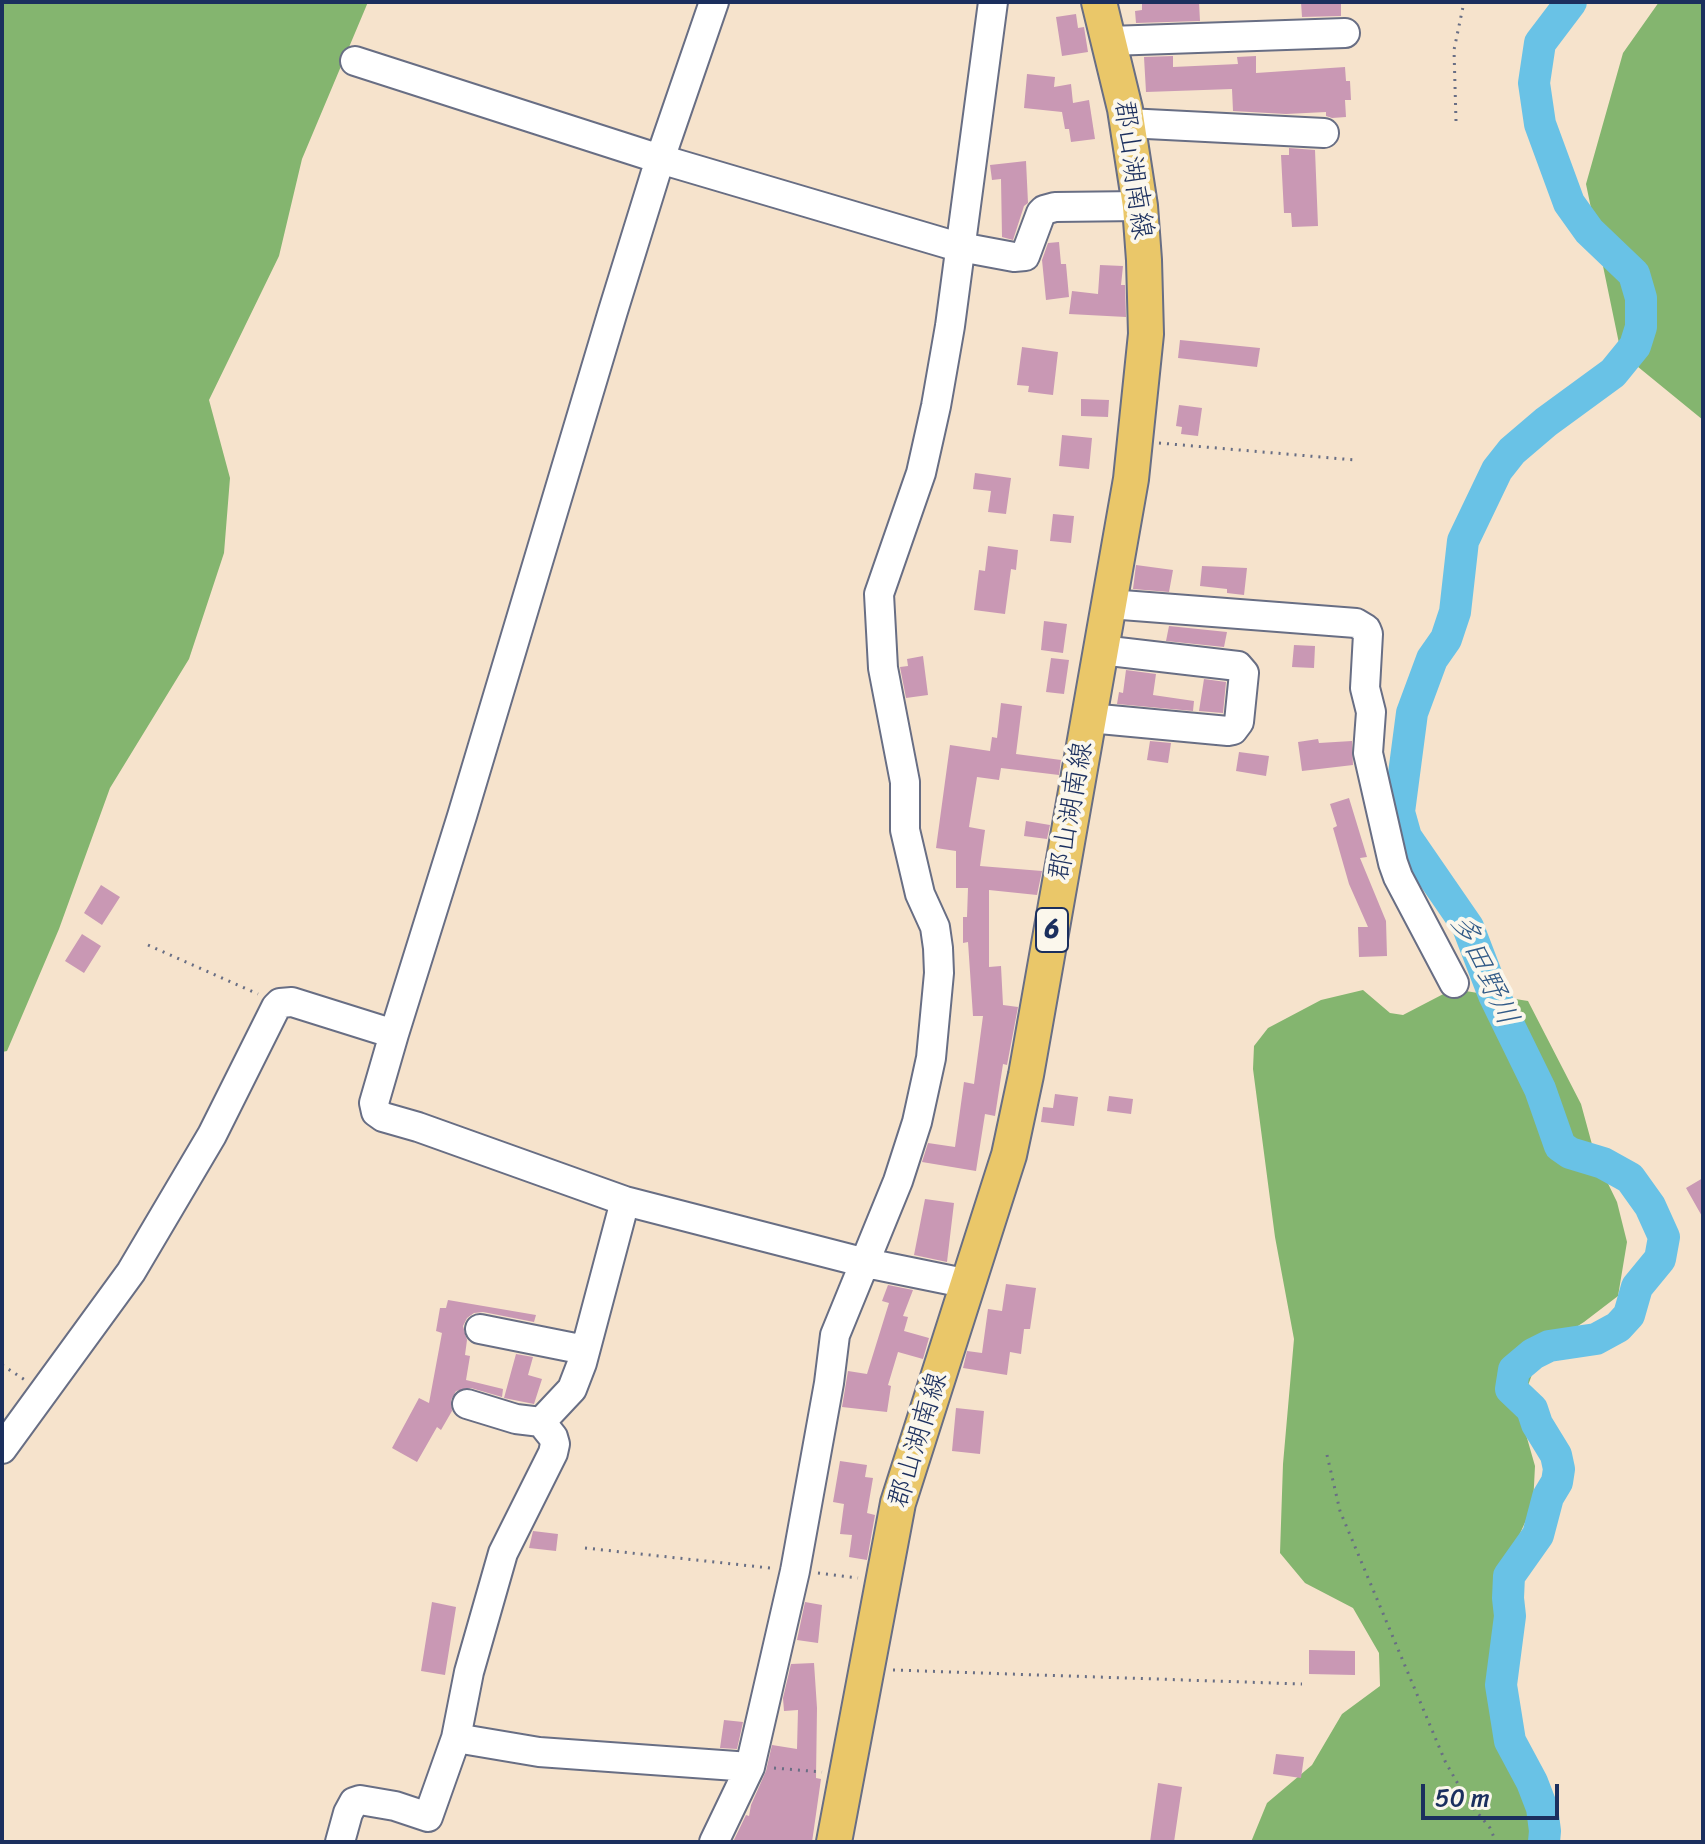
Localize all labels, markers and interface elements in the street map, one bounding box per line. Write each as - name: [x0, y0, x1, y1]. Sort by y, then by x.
- street label: 郡山湖南線: [1106, 98, 1158, 242]
- street label: 郡山湖南線: [1043, 739, 1101, 883]
- road number: 6: [1036, 908, 1068, 952]
- water label: 多田野川: [1441, 908, 1525, 1032]
- street label: 郡山湖南線: [882, 1368, 956, 1512]
- scale bar: [1425, 1768, 1563, 1818]
- text: 50 m: [1435, 1777, 1490, 1819]

